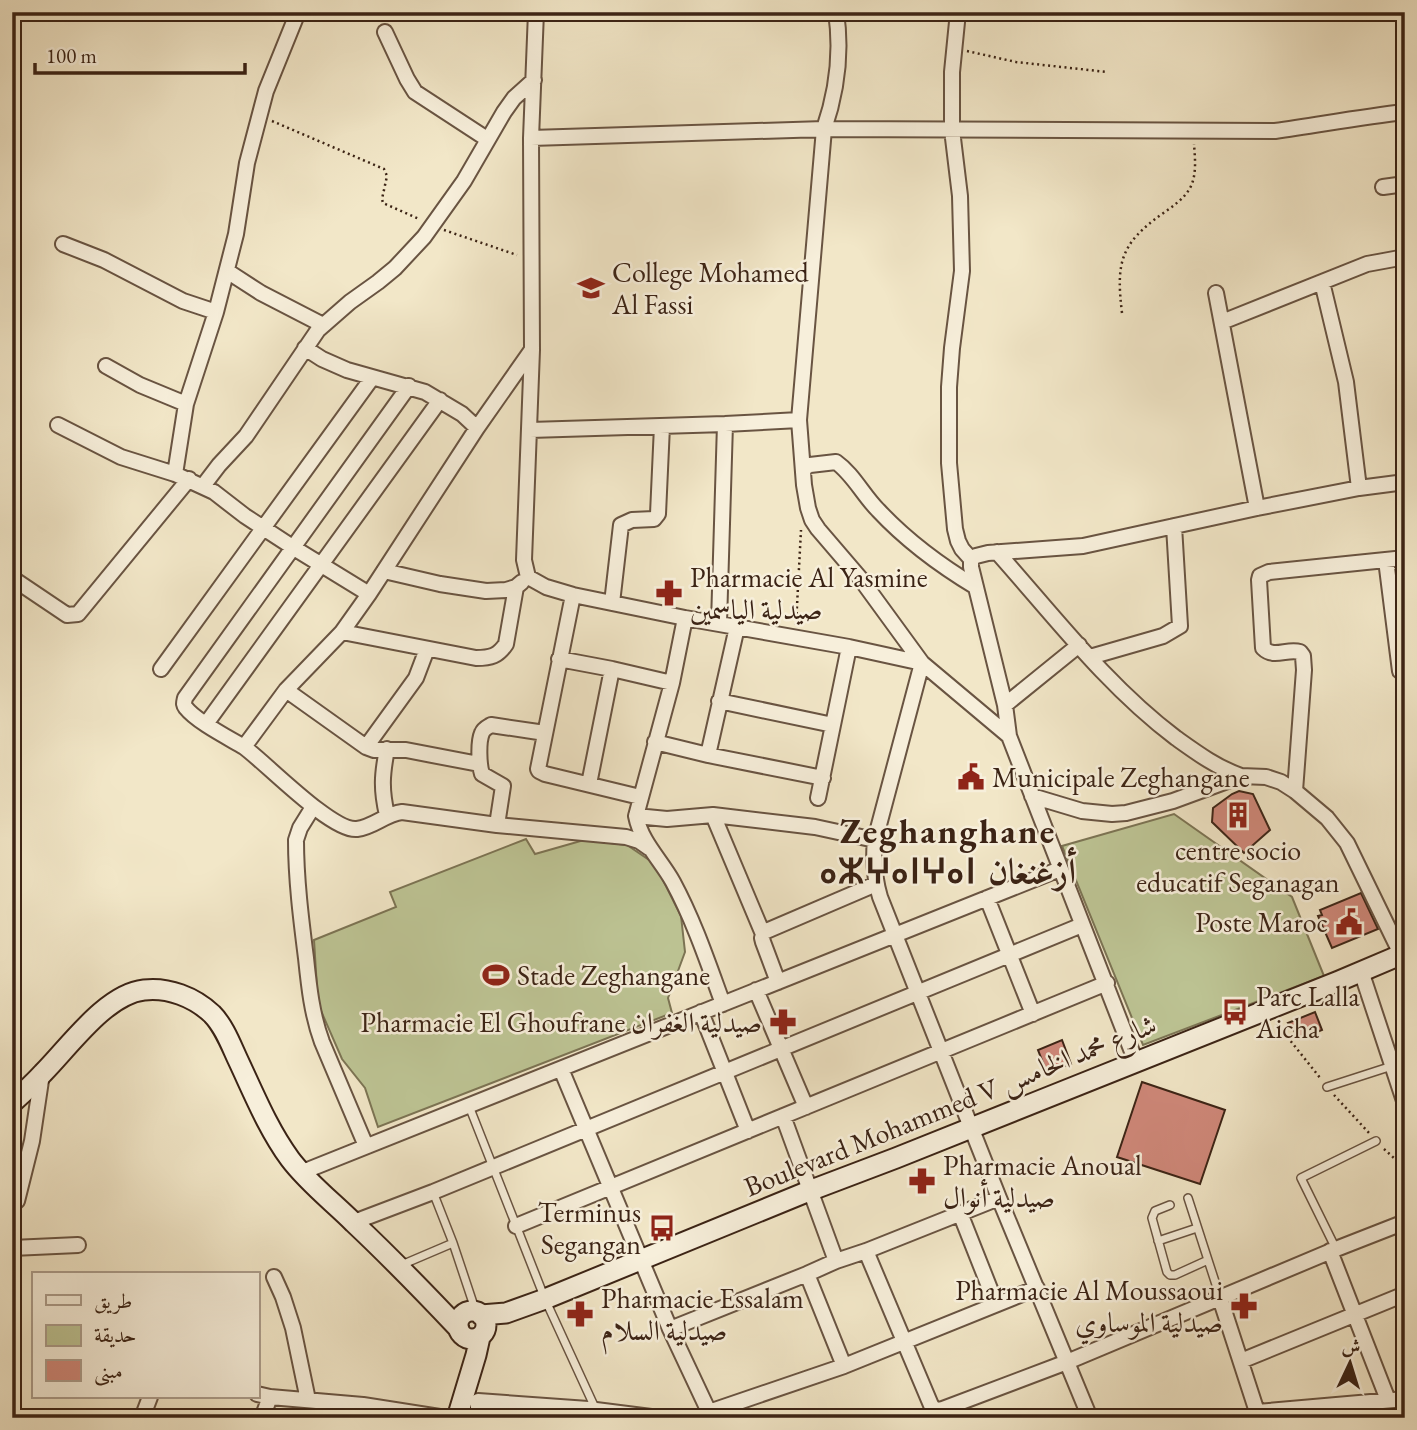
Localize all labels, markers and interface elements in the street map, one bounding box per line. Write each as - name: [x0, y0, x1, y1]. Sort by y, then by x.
- scale bar: [35, 32, 245, 76]
- text: 100 m: [46, 42, 97, 69]
- place label: College Mohamed Al Fassi: [611, 254, 810, 322]
- school or university icon: College Mohamed Al Fassi: [576, 273, 606, 303]
- place label: Pharmacie Al Yasmine صيدلية الياسمين: [690, 559, 928, 627]
- pharmacy icon: Pharmacie Al Yasmine صيدلية الياسمين: [654, 578, 684, 608]
- place label: Municipale Zeghangane: [992, 759, 1250, 795]
- public building icon: Municipale Zeghangane: [956, 762, 986, 792]
- building icon: centre socio educatif Seganagan: [1223, 800, 1253, 830]
- district label: Zeghanghane ⴰⵣⵖⴰⵏⵖⴰⵏ أزغنغان: [820, 808, 1077, 893]
- place label: centre socio educatif Seganagan: [1136, 832, 1340, 900]
- place label: Poste Maroc: [1195, 904, 1328, 940]
- public building icon: Poste Maroc: [1334, 907, 1364, 937]
- place label: Stade Zeghangane: [517, 957, 710, 993]
- sports icon: Stade Zeghangane: [481, 960, 511, 990]
- place label: Parc Lalla Aicha: [1255, 978, 1361, 1046]
- bus stop icon: Parc Lalla Aicha: [1220, 997, 1250, 1027]
- place label: Pharmacie El Ghoufrane صيدلية الغفران: [361, 1004, 762, 1040]
- street label: Boulevard Mohammed V شارع محمد الخامس: [739, 1006, 1164, 1210]
- pharmacy icon: Pharmacie El Ghoufrane صيدلية الغفران: [768, 1007, 798, 1037]
- place label: Pharmacie Anoual صيدلية أنوال: [943, 1147, 1142, 1215]
- pharmacy icon: Pharmacie Anoual صيدلية أنوال: [907, 1166, 937, 1196]
- place label: Terminus Segangan: [538, 1194, 641, 1262]
- bus stop icon: Terminus Segangan: [647, 1213, 677, 1243]
- legend: [32, 1272, 259, 1398]
- place label: Pharmacie Al Moussaoui صيدلية الموساوي: [955, 1272, 1223, 1345]
- place label: Pharmacie Essalam صيدلية السلام: [601, 1280, 804, 1355]
- text: طريق: [94, 1287, 132, 1314]
- pharmacy icon: Pharmacie Al Moussaoui صيدلية الموساوي: [1229, 1291, 1259, 1321]
- pharmacy icon: Pharmacie Essalam صيدلية السلام: [565, 1299, 595, 1329]
- text: حديقة: [94, 1321, 137, 1348]
- north arrow: [1316, 1328, 1386, 1398]
- text: ش: [1341, 1333, 1361, 1360]
- text: مبنى: [94, 1357, 123, 1386]

